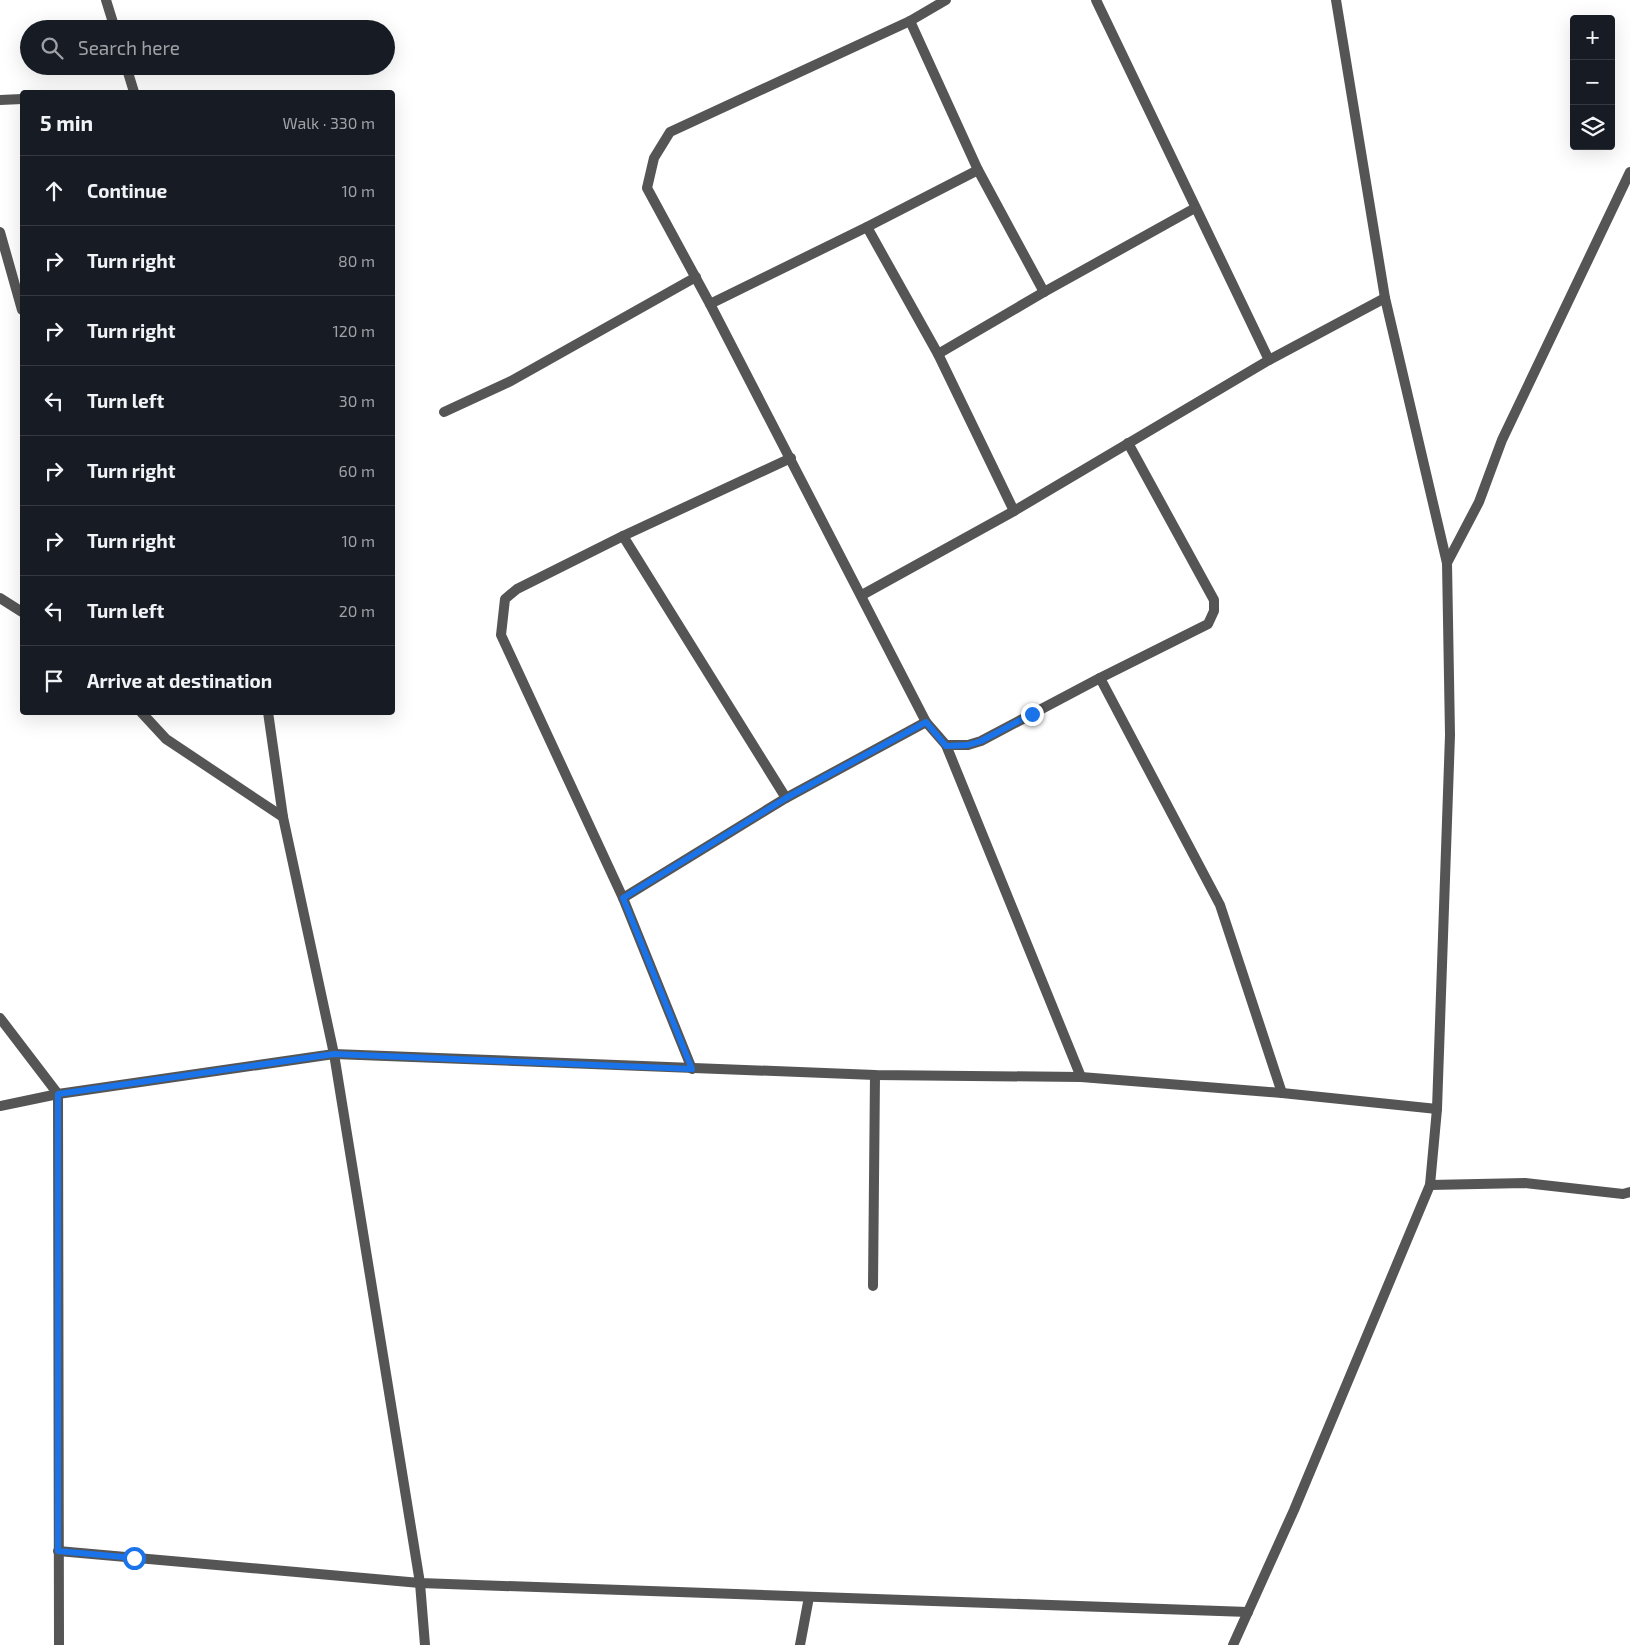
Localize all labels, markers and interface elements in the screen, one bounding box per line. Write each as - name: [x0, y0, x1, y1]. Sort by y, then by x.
- map controls: [1570, 15, 1615, 150]
- button: +: [1570, 15, 1615, 60]
- search box: [20, 20, 395, 75]
- icon: search: [38, 34, 66, 62]
- text: Search here: [78, 36, 180, 59]
- button: −: [1570, 60, 1615, 105]
- button: layers: [1570, 105, 1615, 150]
- text: 5 min: [40, 110, 93, 135]
- text: Walk · 330 m: [283, 113, 375, 132]
- icon: ahead: [40, 177, 68, 205]
- text: Continue: [87, 179, 167, 202]
- text: 10 m: [341, 181, 375, 200]
- icon: right: [40, 247, 68, 275]
- text: Turn right: [87, 249, 175, 272]
- text: 80 m: [338, 251, 375, 270]
- icon: right: [40, 317, 68, 345]
- text: Turn right: [87, 319, 175, 342]
- text: 120 m: [332, 321, 375, 340]
- icon: left: [40, 387, 68, 415]
- text: Turn left: [87, 389, 164, 412]
- text: 30 m: [339, 391, 375, 410]
- icon: right: [40, 457, 68, 485]
- text: Turn right: [87, 459, 175, 482]
- text: 60 m: [339, 461, 375, 480]
- icon: right: [40, 527, 68, 555]
- text: Turn right: [87, 529, 175, 552]
- text: 10 m: [341, 531, 375, 550]
- icon: left: [40, 597, 68, 625]
- text: Turn left: [87, 599, 164, 622]
- text: 20 m: [339, 601, 375, 620]
- icon: arrive: [40, 667, 68, 695]
- text: Arrive at destination: [87, 669, 272, 692]
- route end: [1021, 703, 1044, 726]
- route start: [123, 1547, 146, 1570]

